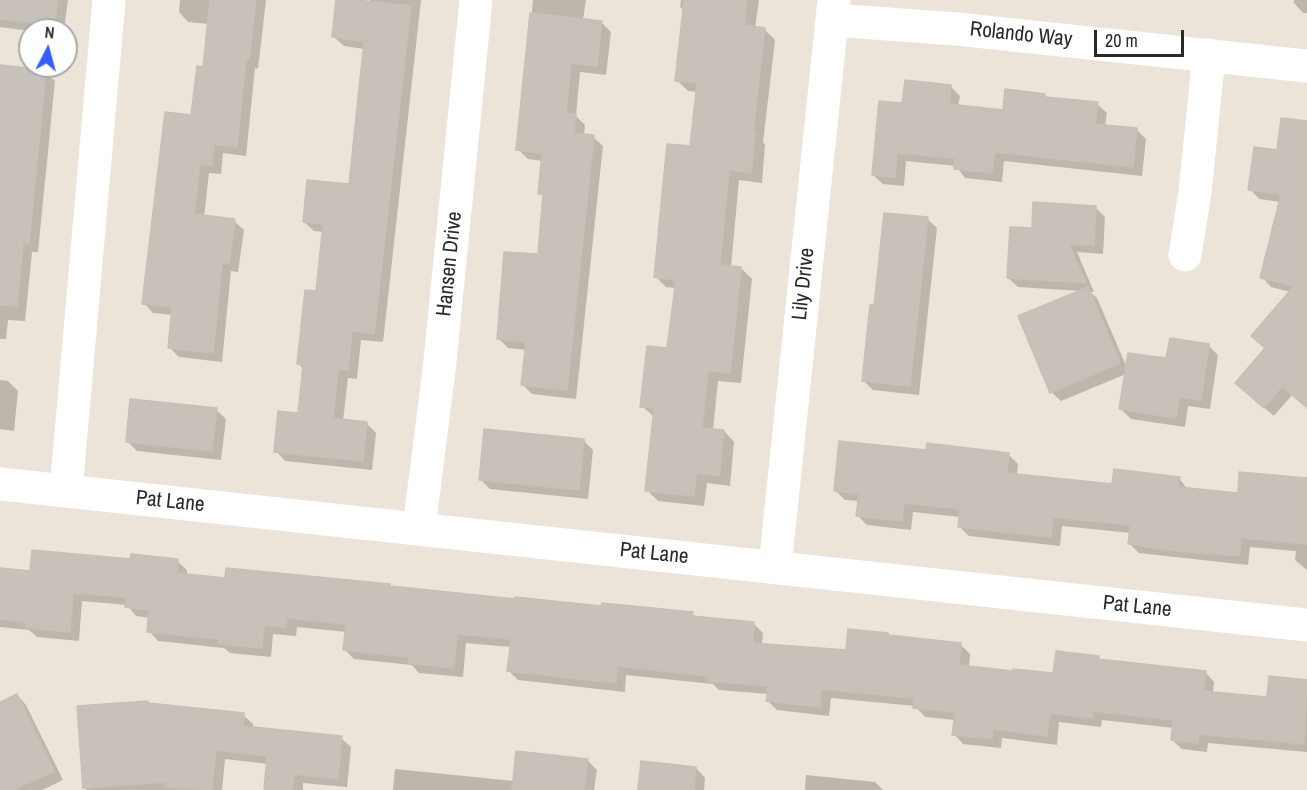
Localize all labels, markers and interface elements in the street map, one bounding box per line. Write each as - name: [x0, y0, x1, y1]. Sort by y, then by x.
- street label: Rolando Way: [969, 17, 1073, 53]
- north arrow: [18, 18, 78, 78]
- scale bar: [1097, 18, 1187, 56]
- text: N: [44, 21, 56, 44]
- text: 20 m: [1105, 28, 1138, 53]
- street label: Hansen Drive: [432, 210, 468, 318]
- street label: Lily Drive: [788, 247, 820, 321]
- street label: Pat Lane: [134, 486, 206, 518]
- street label: Pat Lane: [618, 538, 690, 570]
- street label: Pat Lane: [1101, 591, 1173, 623]

